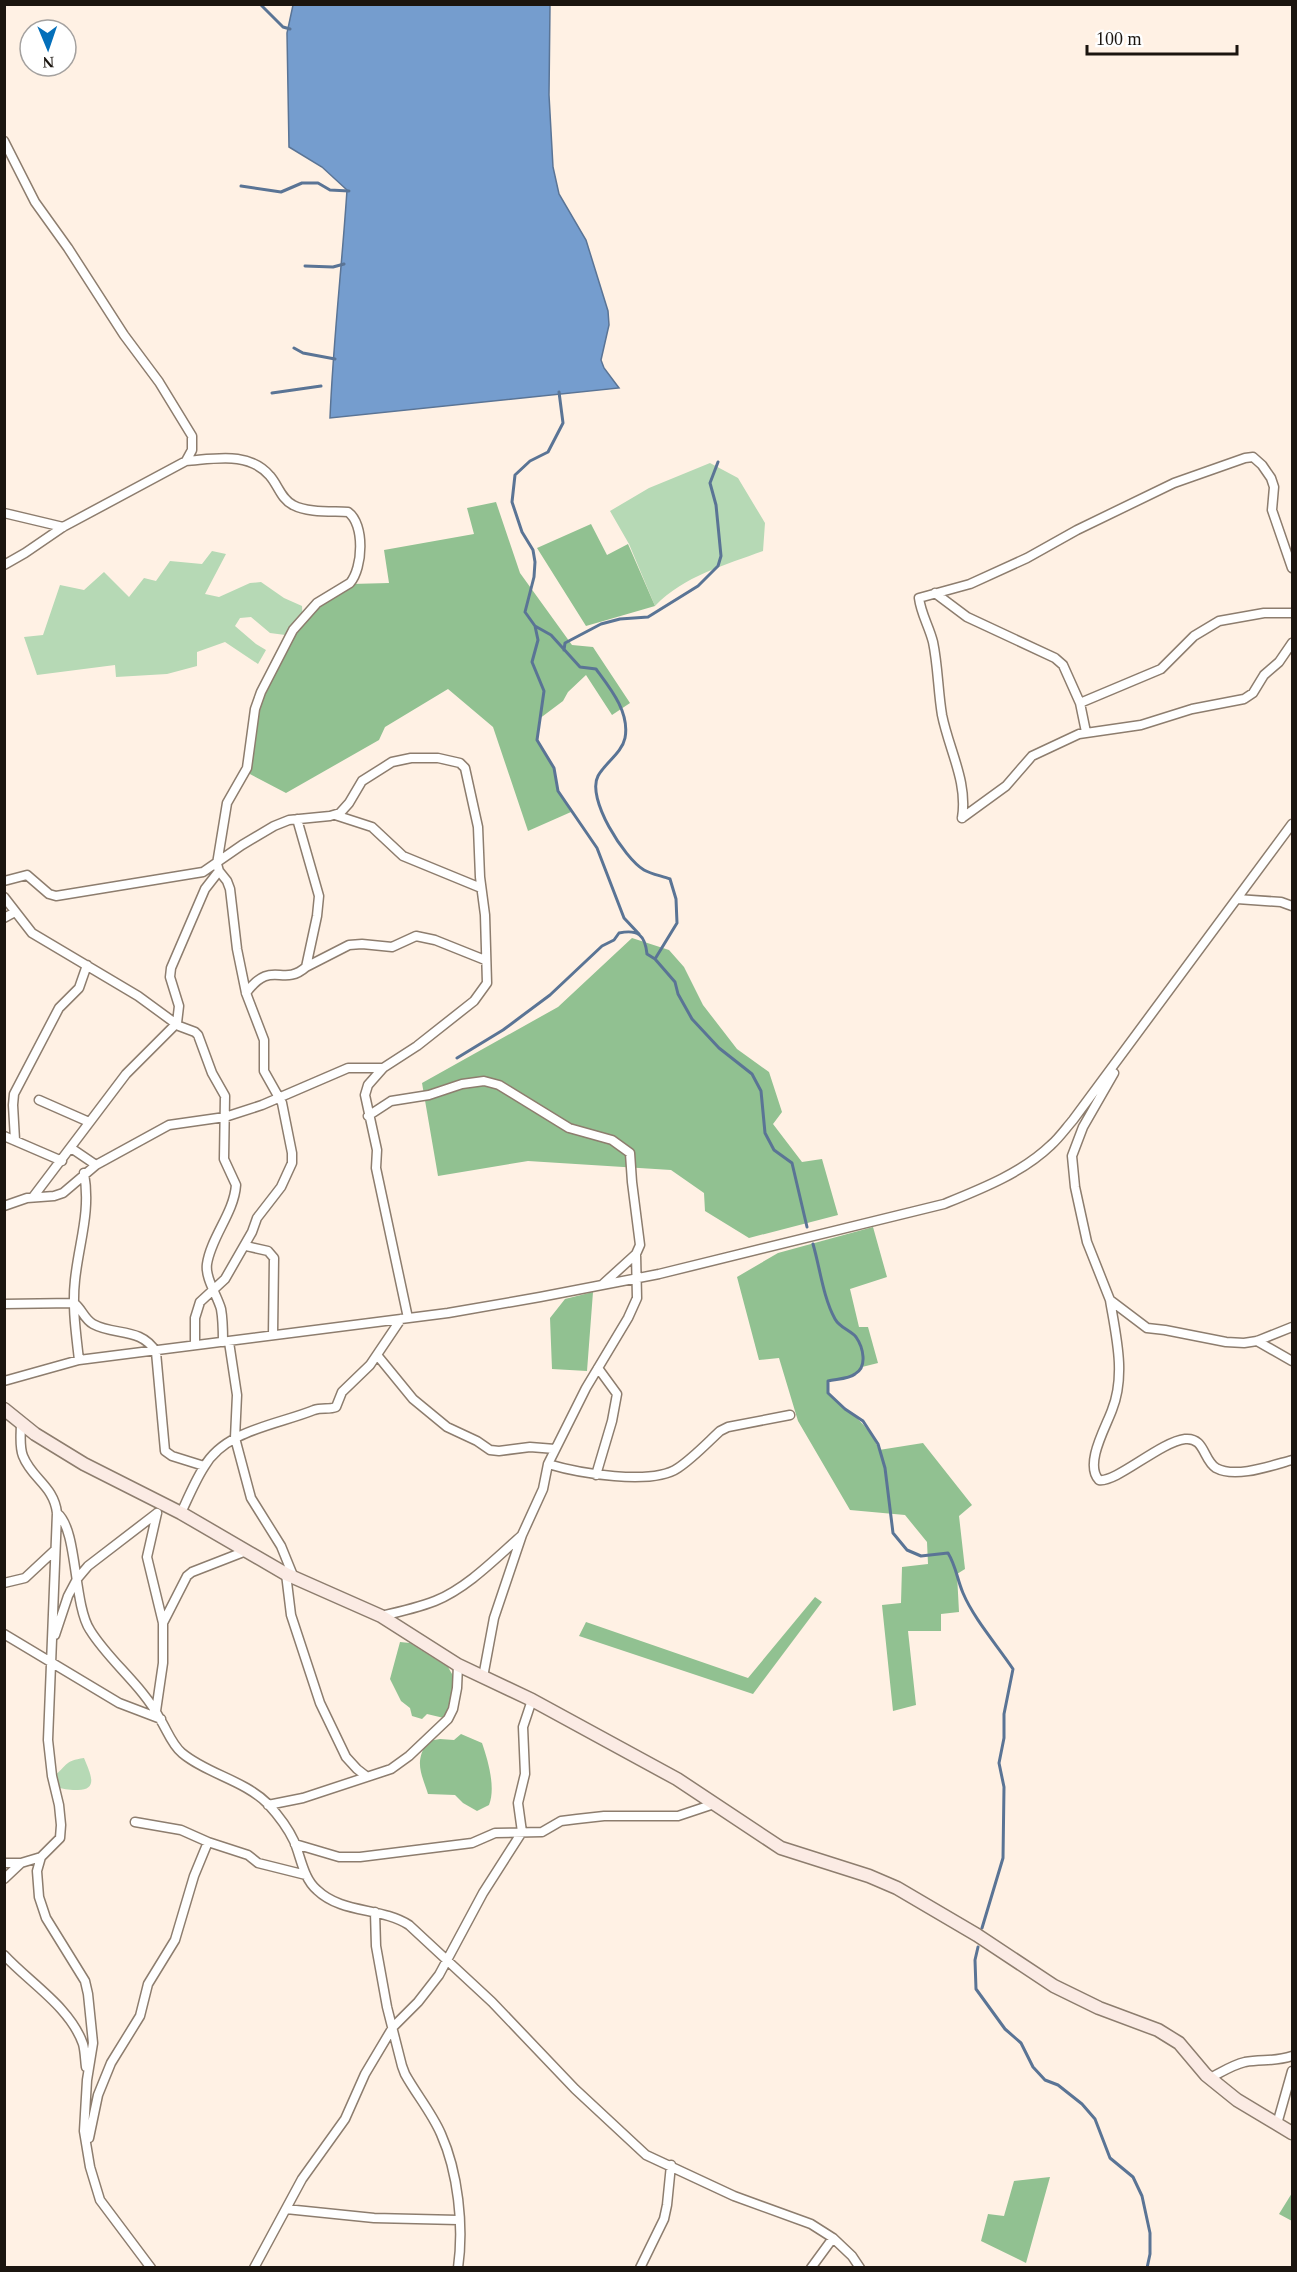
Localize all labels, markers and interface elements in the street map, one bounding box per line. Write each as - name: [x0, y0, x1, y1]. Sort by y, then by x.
- north arrow: [18, 18, 78, 78]
- scale bar: [1087, 18, 1237, 56]
- text: 100 m: [1096, 29, 1142, 49]
- text: N: [42, 54, 55, 71]

